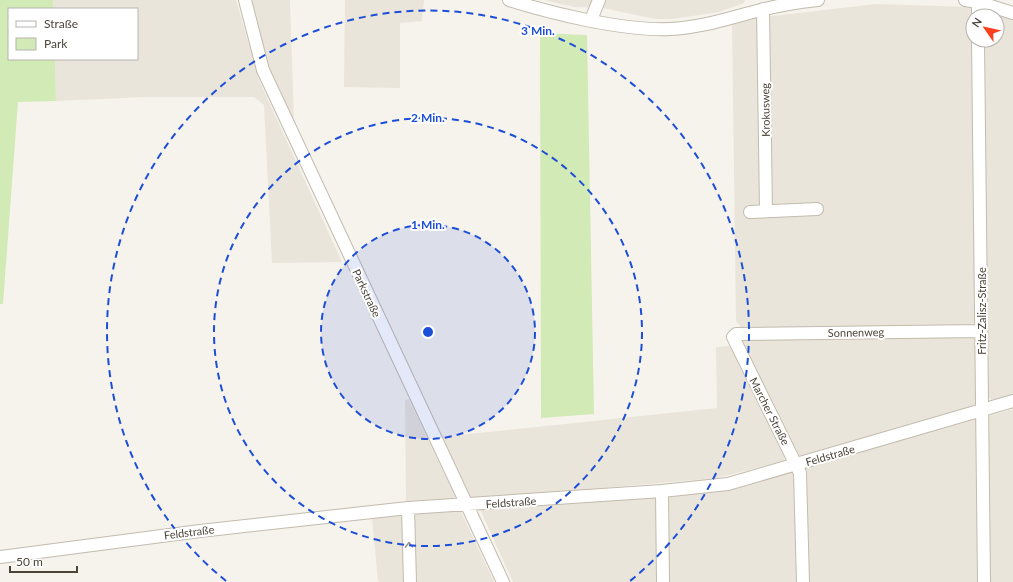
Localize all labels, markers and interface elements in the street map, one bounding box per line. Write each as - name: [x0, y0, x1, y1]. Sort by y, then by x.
- legend: [8, 8, 138, 60]
- north arrow: [965, 8, 1005, 48]
- text: N: [969, 15, 984, 29]
- text: Straße: [44, 16, 78, 31]
- text: 3 Min.: [521, 23, 555, 38]
- text: Park: [44, 36, 68, 51]
- street label: Krokusweg: [758, 83, 772, 137]
- text: 2 Min.: [411, 110, 445, 125]
- text: 1 Min.: [411, 217, 445, 232]
- street label: Parkstraße: [350, 267, 384, 319]
- street label: Fritz-Zalisz-Straße: [975, 267, 988, 355]
- centre of rings: [421, 325, 435, 339]
- street label: Sonnenweg: [828, 325, 885, 339]
- street label: Marcher Straße: [747, 375, 793, 447]
- street label: Feldstraße: [804, 442, 856, 468]
- street label: Feldstraße: [485, 494, 537, 510]
- street label: Feldstraße: [163, 522, 215, 542]
- one-way arrow: [405, 542, 413, 548]
- scale bar: [10, 548, 77, 574]
- text: 50 m: [16, 554, 43, 569]

